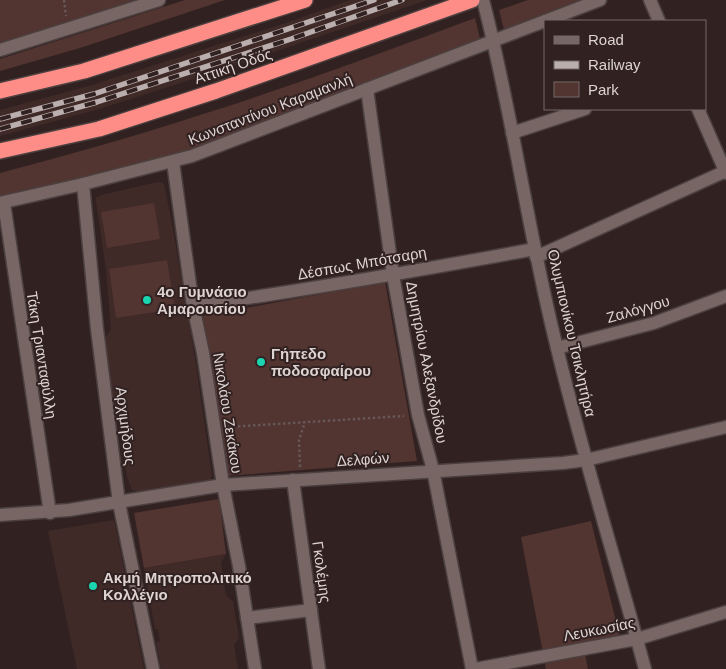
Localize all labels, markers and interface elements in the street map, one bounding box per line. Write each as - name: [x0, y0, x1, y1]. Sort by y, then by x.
- legend: [544, 20, 706, 110]
- text: Road: [588, 31, 624, 48]
- street label: Αττική Οδός: [192, 45, 274, 87]
- text: Railway: [588, 56, 641, 73]
- street label: Κωνσταντίνου Καραμανλή: [186, 70, 354, 148]
- text: Park: [588, 81, 619, 98]
- street label: Δέσπως Μπότσαρη: [296, 243, 428, 283]
- street label: Ολυμπιονίκου Τσικλητήρα: [544, 248, 600, 419]
- street label: Δημητρίου Αλεξανδρίδου: [403, 279, 451, 445]
- place label: 4ο Γυμνάσιο Αμαρουσίου: [157, 283, 247, 317]
- street label: Τάκη Τριανταφύλλη: [24, 290, 60, 420]
- street label: Ζαλόγγου: [604, 292, 672, 326]
- marker: 4ο Γυμνάσιο Αμαρουσίου: [141, 294, 153, 306]
- place label: Γήπεδο ποδοσφαίρου: [271, 345, 371, 379]
- street label: Νικολάου Ζεκάκου: [210, 351, 246, 475]
- marker: Γήπεδο ποδοσφαίρου: [255, 356, 267, 368]
- street label: Αρχιμήδους: [113, 386, 139, 466]
- street label: Δελφών: [336, 449, 390, 469]
- street label: Γκολέμης: [309, 540, 335, 604]
- place label: Ακμή Μητροπολιτικό Κολλέγιο: [103, 569, 252, 603]
- marker: Ακμή Μητροπολιτικό Κολλέγιο: [87, 580, 99, 592]
- street label: Λευκωσίας: [562, 614, 636, 644]

